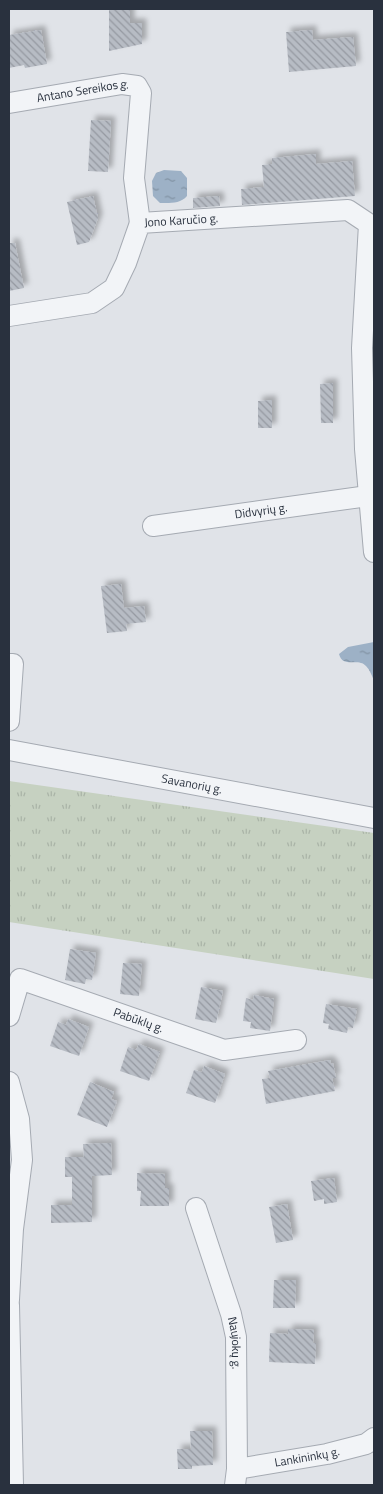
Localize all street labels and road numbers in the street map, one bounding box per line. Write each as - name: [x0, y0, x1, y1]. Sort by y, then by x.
- street label: Antano Sereikos g.: [35, 74, 130, 107]
- street label: Jono Karučio g.: [144, 208, 219, 232]
- street label: Didvyrių g.: [233, 497, 288, 524]
- street label: Savanorių g.: [160, 769, 224, 799]
- street label: Pabūklų g.: [111, 1002, 166, 1037]
- street label: Naujokų g.: [223, 1315, 246, 1369]
- street label: Lankininkų g.: [273, 1441, 341, 1472]

